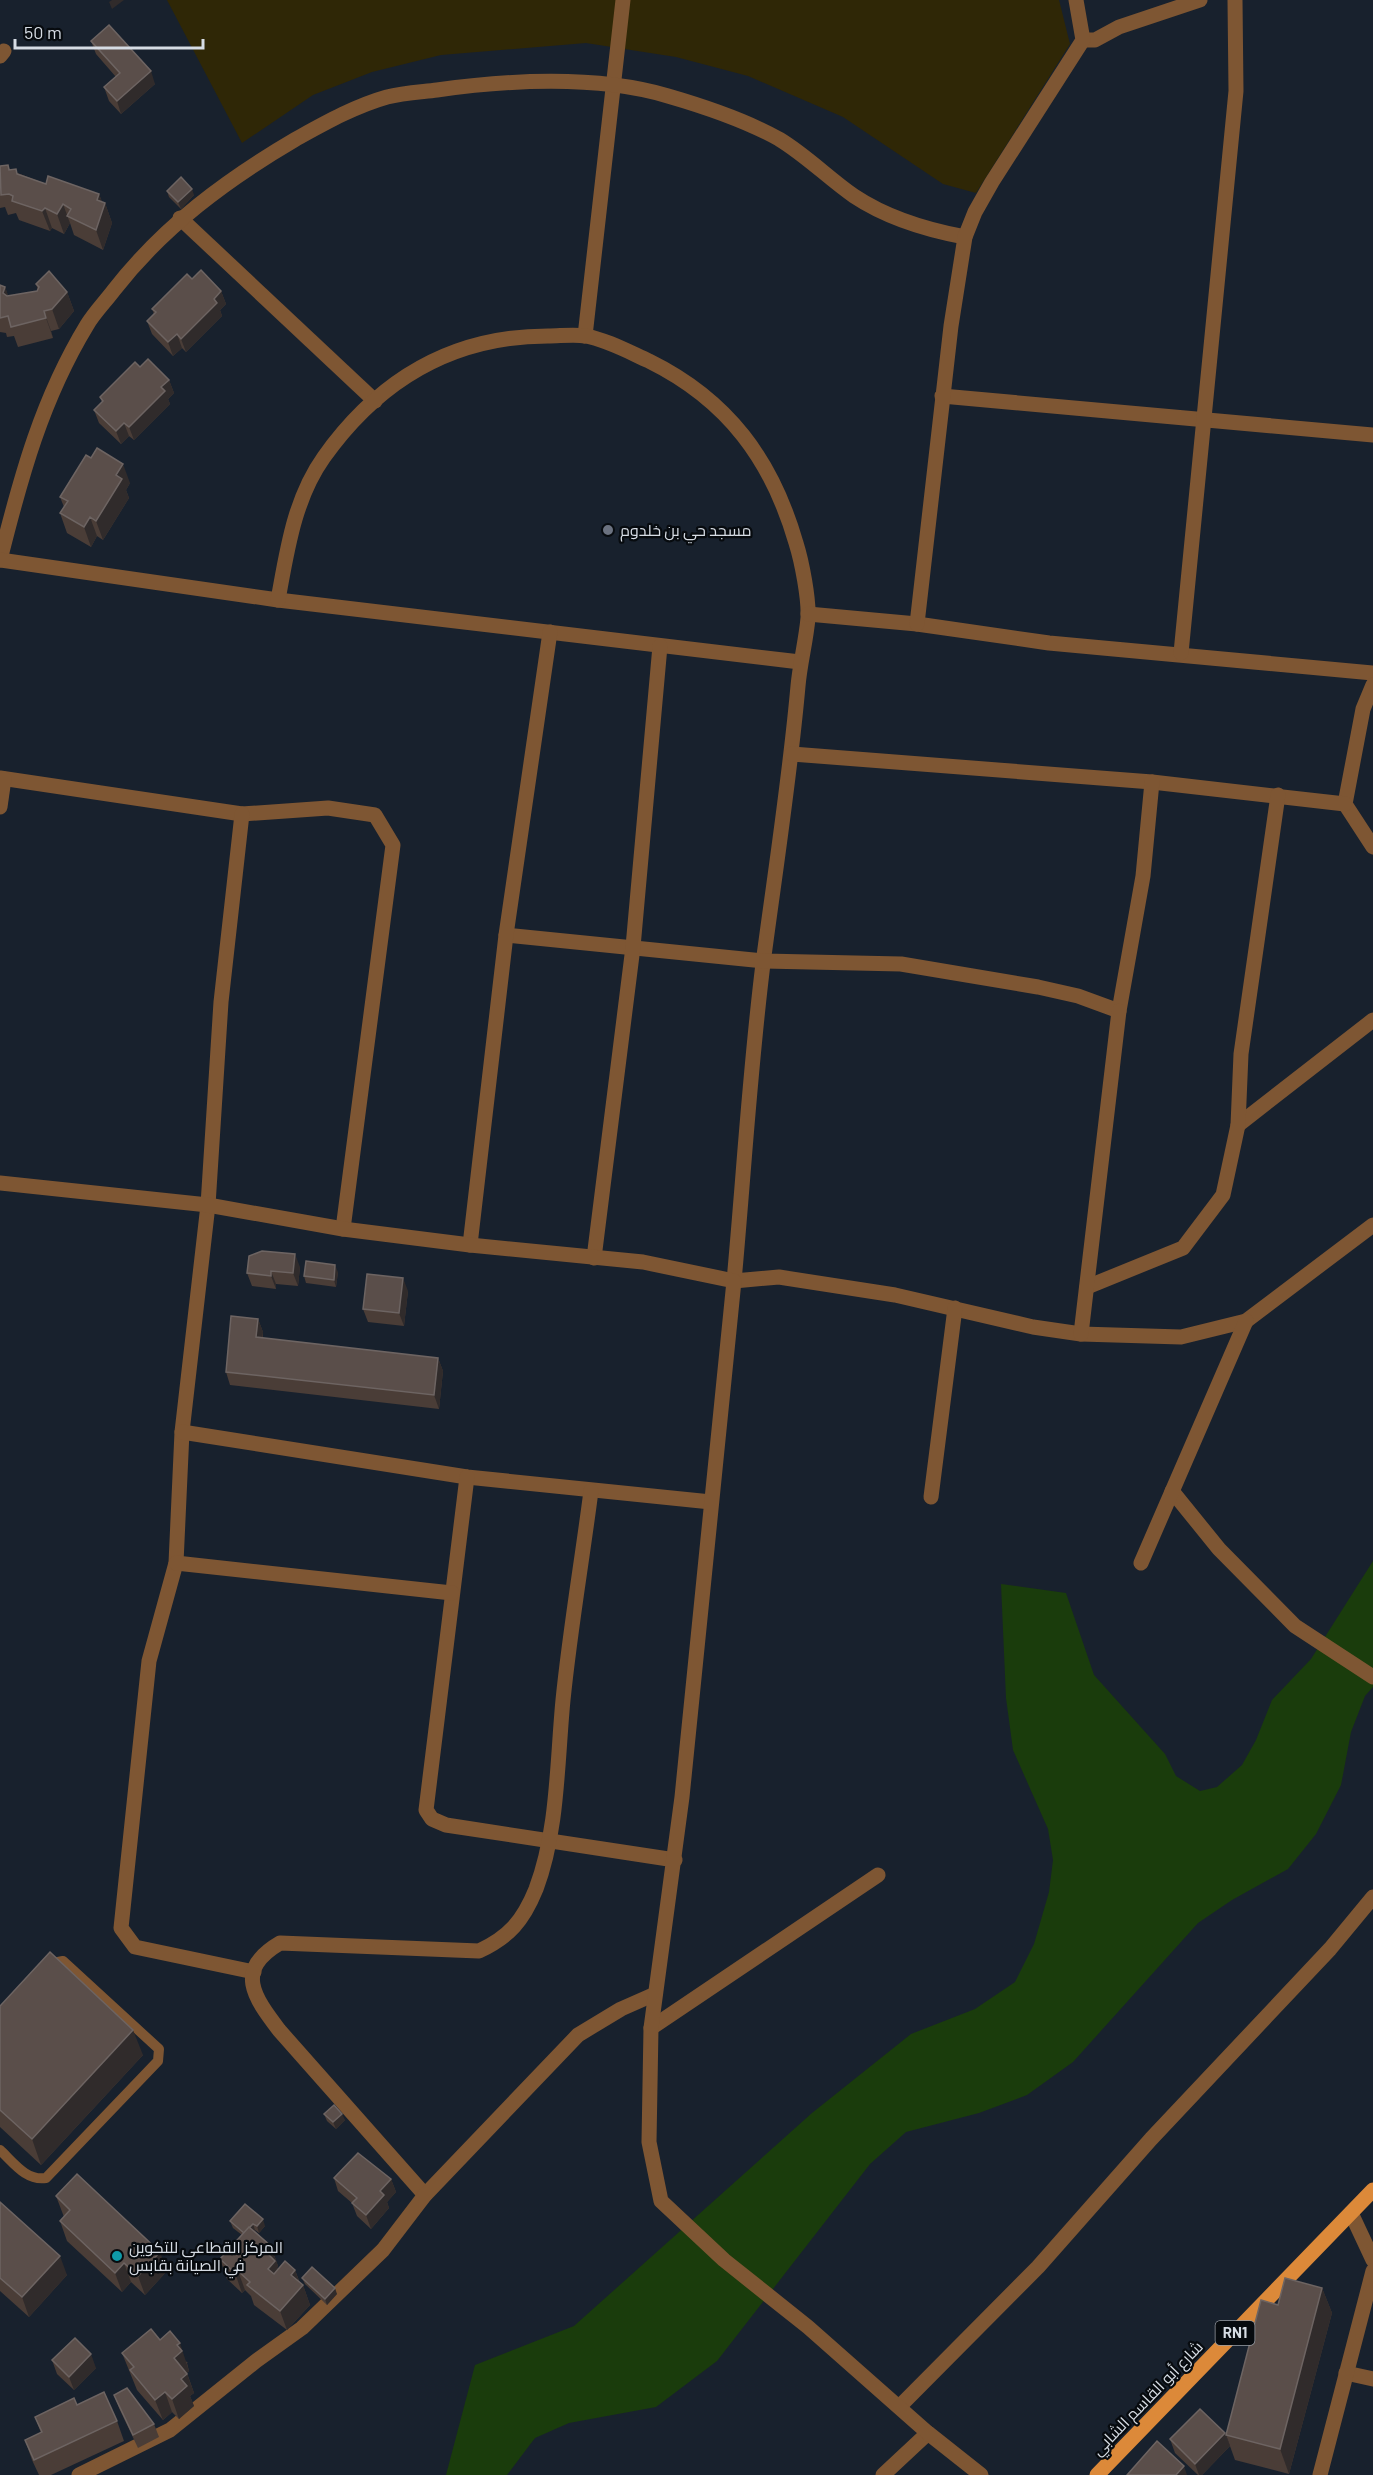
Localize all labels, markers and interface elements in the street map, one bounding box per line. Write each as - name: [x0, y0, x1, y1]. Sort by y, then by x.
- scale bar: [15, 12, 202, 50]
- text: 50 m: [24, 21, 62, 43]
- place label: مسجد حي بن خلدوم: [620, 520, 751, 544]
- marker: مسجد حي بن خلدوم: [601, 523, 615, 537]
- place label: المركز القطاعى للتكوين في الصيانة بقابس: [129, 2237, 283, 2279]
- marker: المركز القطاعى للتكوين في الصيانة بقابس: [110, 2249, 124, 2263]
- road number: RN1: [1216, 2321, 1254, 2345]
- street label: شارع أبو القاسم الشابي: [1087, 2337, 1210, 2462]

